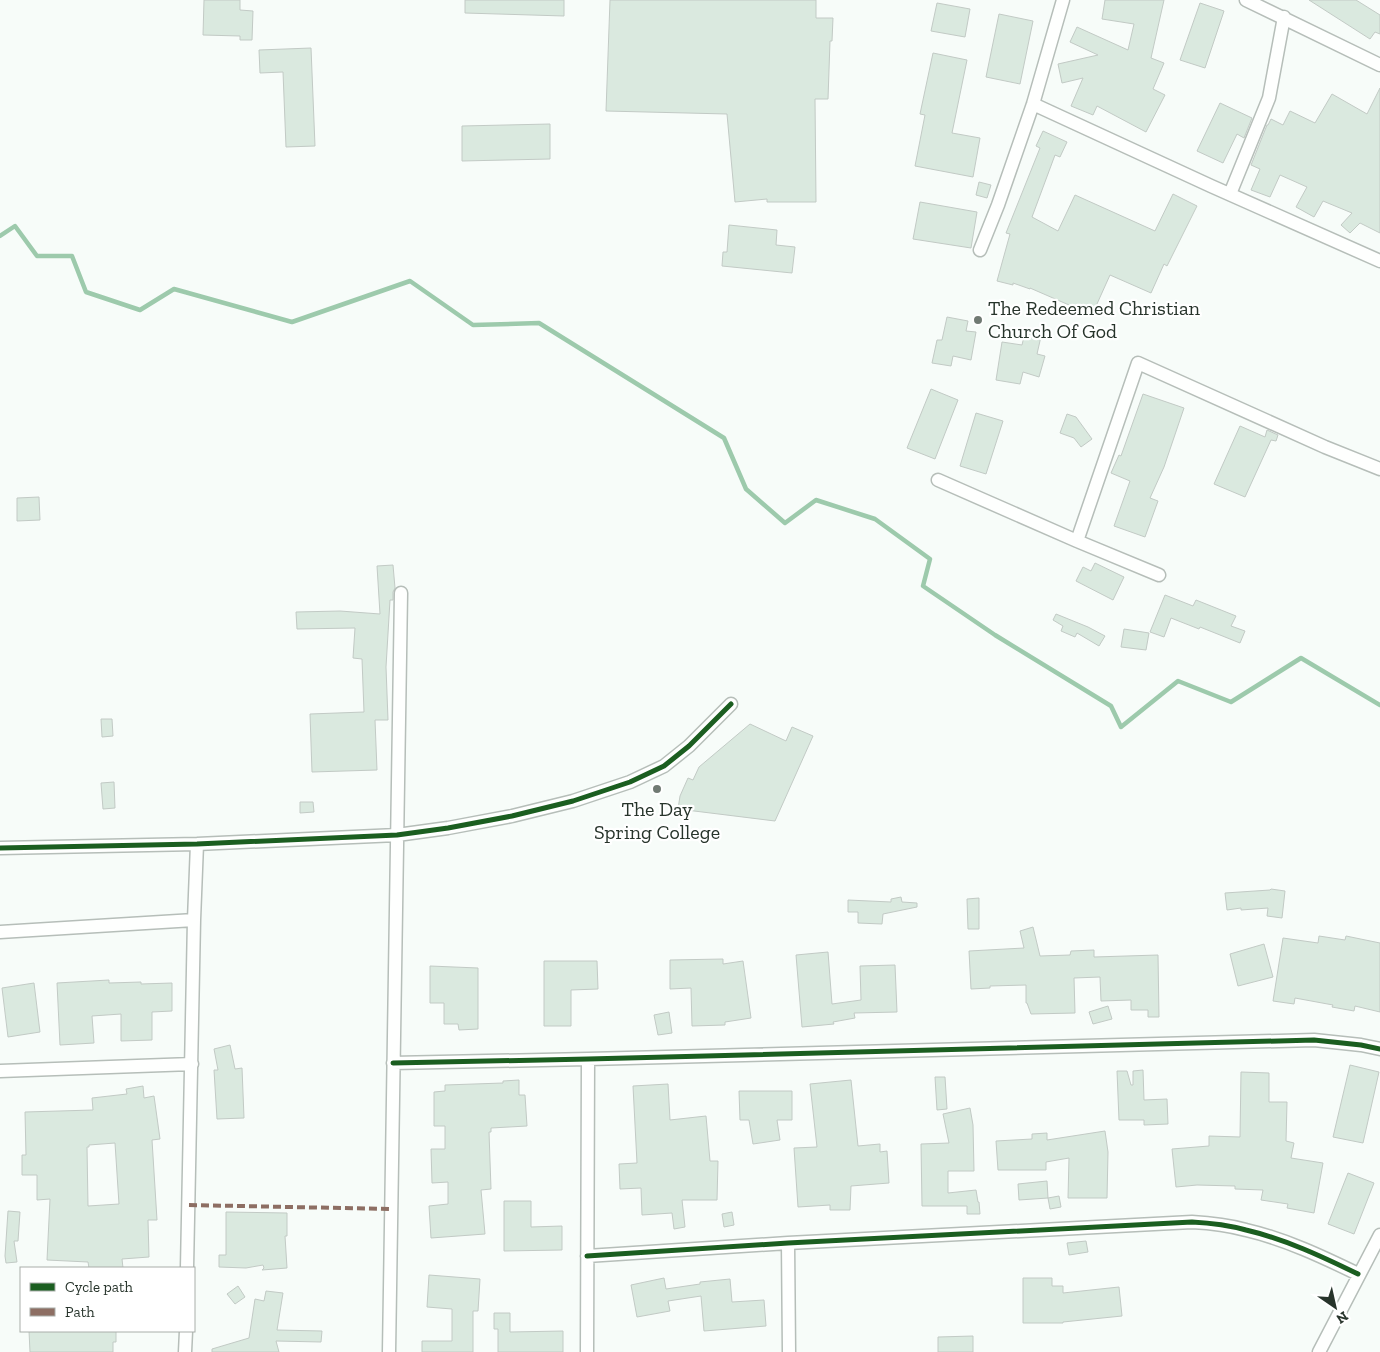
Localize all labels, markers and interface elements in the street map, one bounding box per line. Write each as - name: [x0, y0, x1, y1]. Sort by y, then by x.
- place label: The Redeemed Christian Church Of God: [988, 296, 1201, 343]
- marker: The Redeemed Christian Church Of God: [972, 314, 984, 326]
- marker: The Day Spring College: [651, 783, 663, 795]
- place label: The Day Spring College: [594, 797, 720, 844]
- legend: [20, 1267, 195, 1332]
- text: Cycle path: [65, 1278, 134, 1296]
- north arrow: [1310, 1282, 1360, 1332]
- text: Path: [65, 1303, 95, 1321]
- text: N: [1333, 1307, 1351, 1328]

